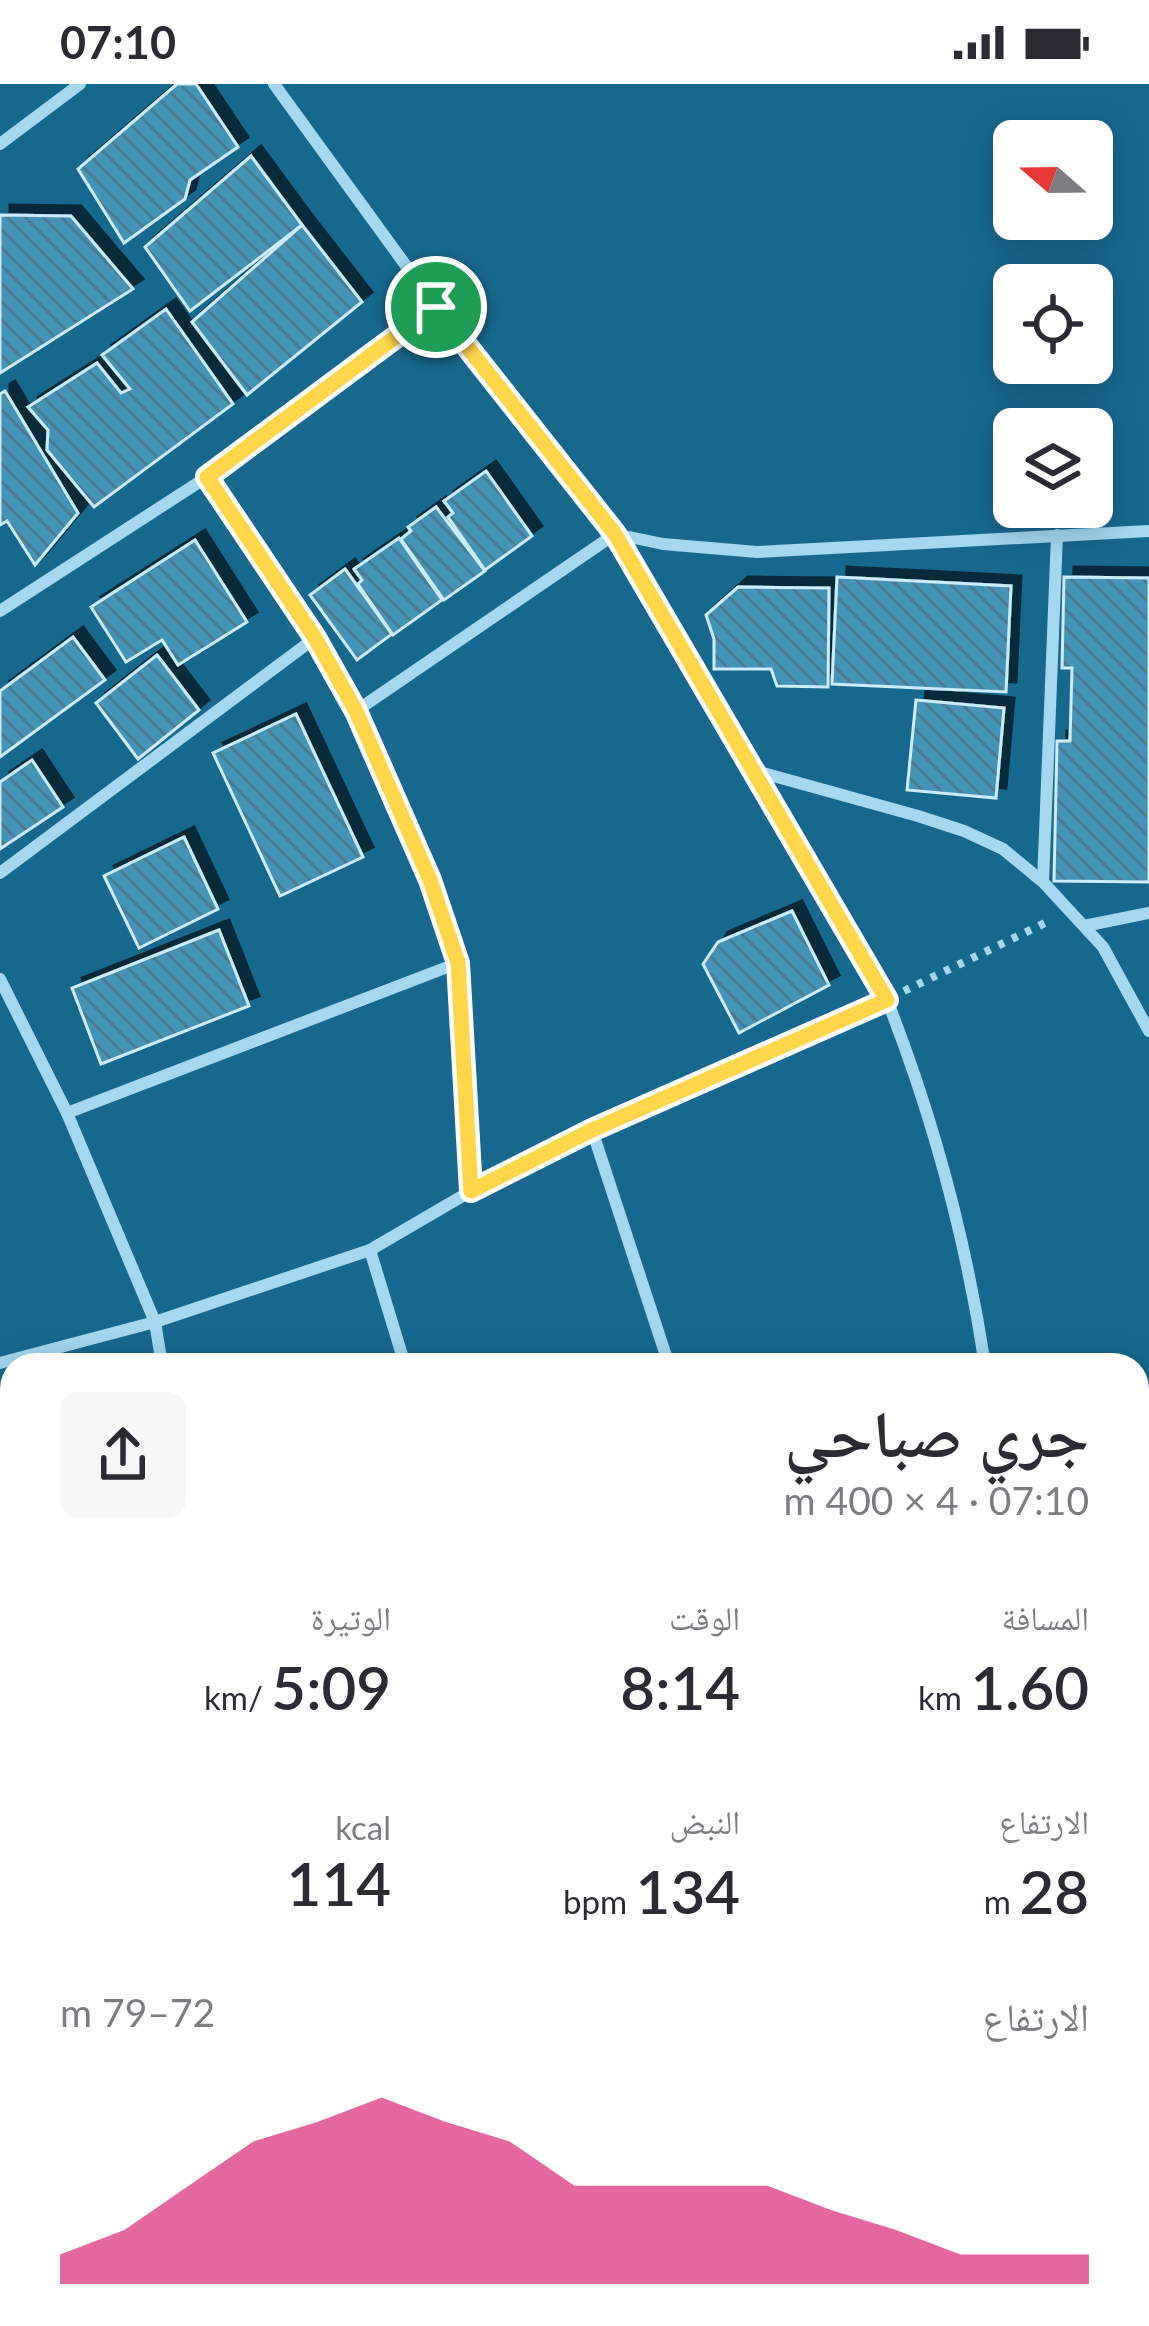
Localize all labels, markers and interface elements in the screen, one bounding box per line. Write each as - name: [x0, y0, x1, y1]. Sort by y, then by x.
- text: 07:10: [60, 15, 176, 69]
- north arrow: [993, 120, 1113, 240]
- map controls: [993, 120, 1113, 528]
- pin: [385, 256, 487, 358]
- button: locate: [993, 264, 1113, 384]
- icon: arrive: [403, 274, 469, 340]
- button: layers: [993, 408, 1113, 528]
- button: share: [60, 1392, 186, 1518]
- text: جري صباحي: [784, 1392, 1089, 1471]
- text: 07:10 · 4 × 400 m: [784, 1477, 1089, 1523]
- text: الوتيرة: [311, 1597, 391, 1637]
- text: الوقت: [669, 1597, 740, 1637]
- text: المسافة: [1002, 1597, 1089, 1637]
- text: 5:09: [271, 1651, 391, 1723]
- text: 8:14: [620, 1651, 740, 1723]
- text: 1.60: [970, 1651, 1089, 1723]
- text: /km: [204, 1677, 271, 1717]
- text: km: [918, 1677, 970, 1717]
- text: النبض: [670, 1801, 740, 1841]
- text: الارتفاع: [999, 1801, 1089, 1841]
- text: kcal: [335, 1807, 391, 1847]
- text: 114: [287, 1847, 391, 1919]
- text: 134: [636, 1855, 740, 1927]
- text: 28: [1019, 1855, 1089, 1927]
- text: bpm: [563, 1881, 636, 1921]
- text: m: [984, 1881, 1019, 1921]
- text: 72–79 m: [60, 1989, 215, 2035]
- text: الارتفاع: [983, 1993, 1089, 2039]

